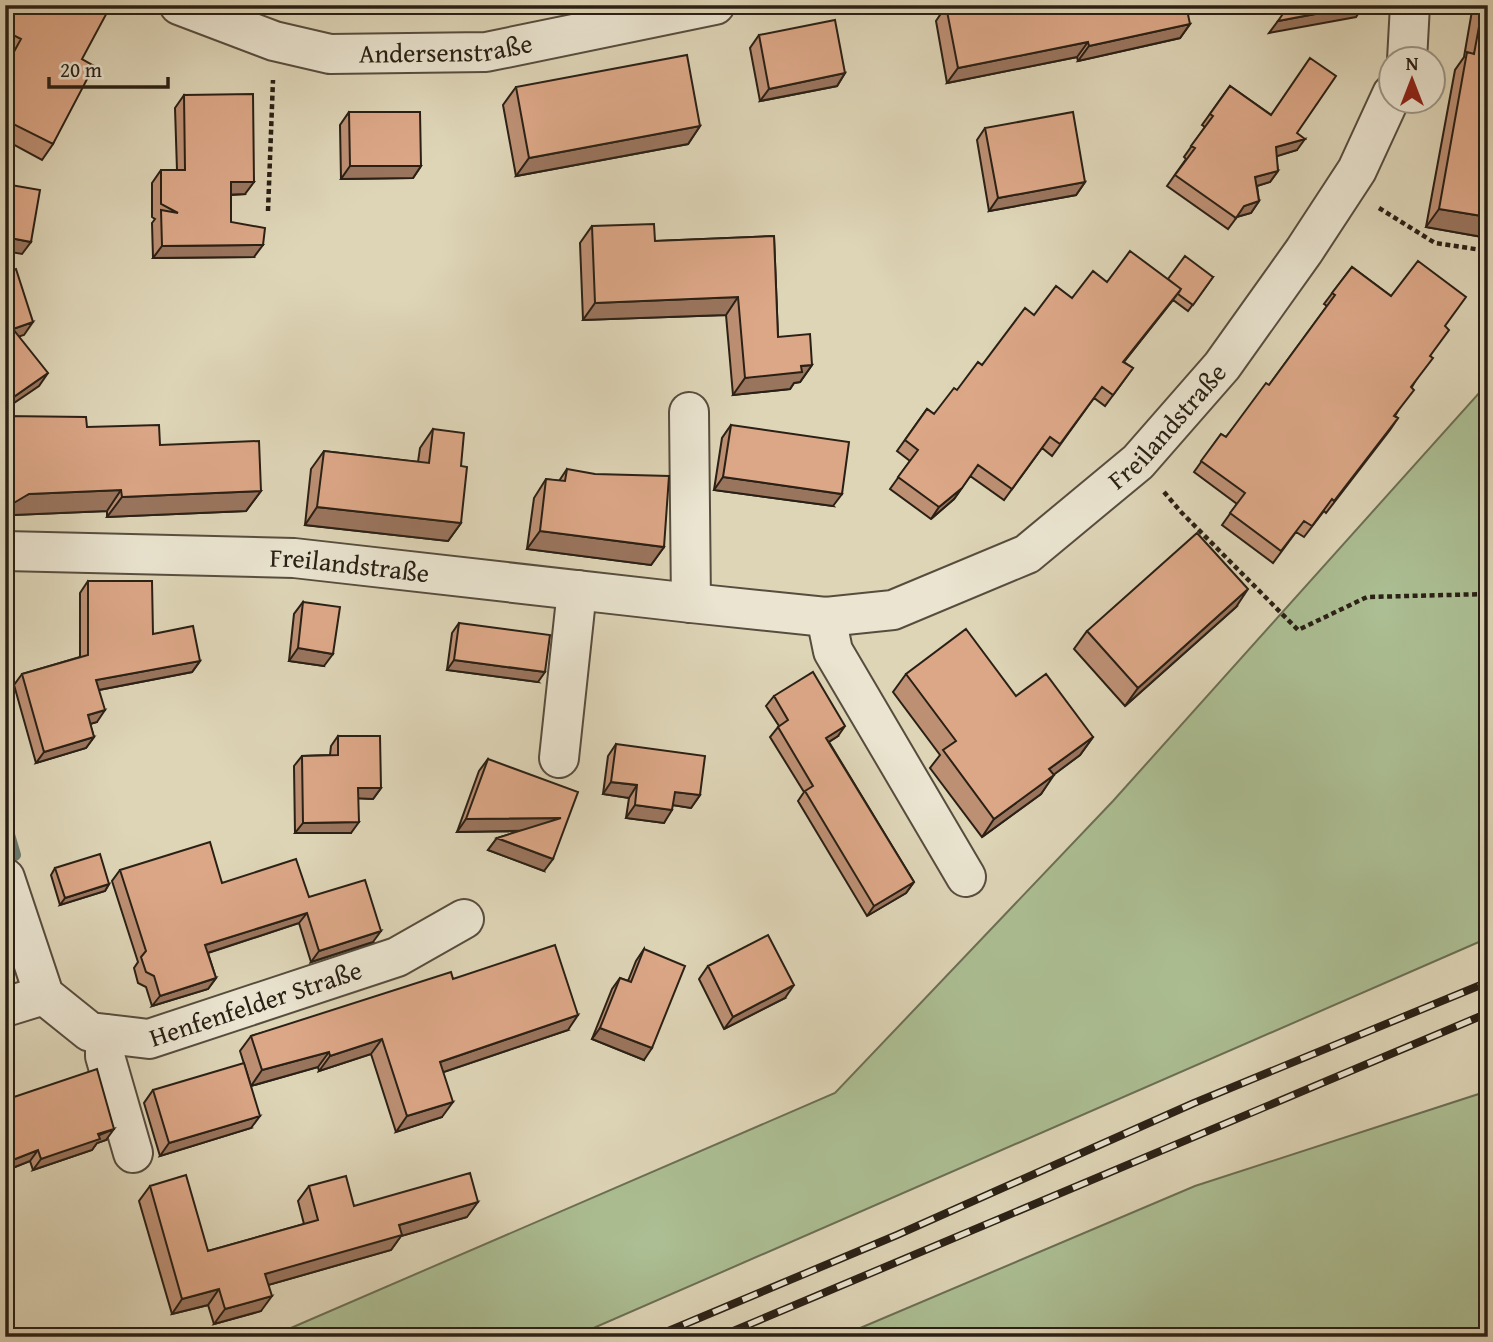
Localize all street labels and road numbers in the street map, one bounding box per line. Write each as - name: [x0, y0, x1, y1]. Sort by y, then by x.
- street label: Andersenstraße: [359, 23, 536, 73]
- street label: Freilandstraße: [1099, 354, 1235, 499]
- street label: Freilandstraße: [269, 537, 431, 592]
- street label: Henfenfelder Straße: [144, 950, 367, 1057]

